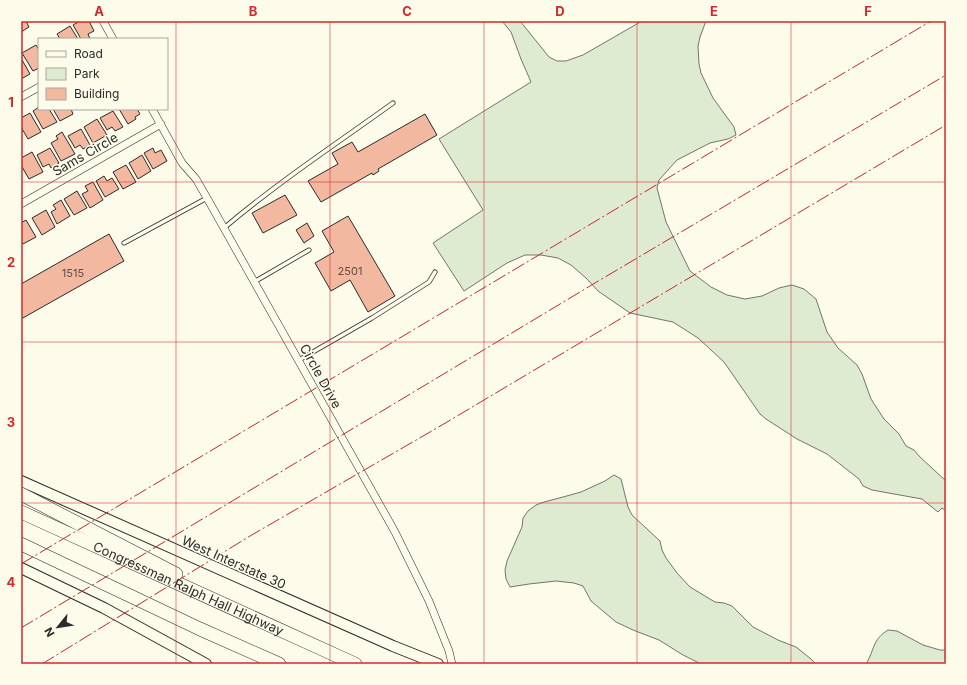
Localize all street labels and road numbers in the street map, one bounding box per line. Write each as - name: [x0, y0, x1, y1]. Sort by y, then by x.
- street label: Sams Circle: [49, 129, 121, 179]
- street label: Circle Drive: [297, 341, 345, 411]
- street label: West Interstate 30: [179, 532, 289, 592]
- street label: Congressman Ralph Hall Highway: [91, 538, 286, 639]

